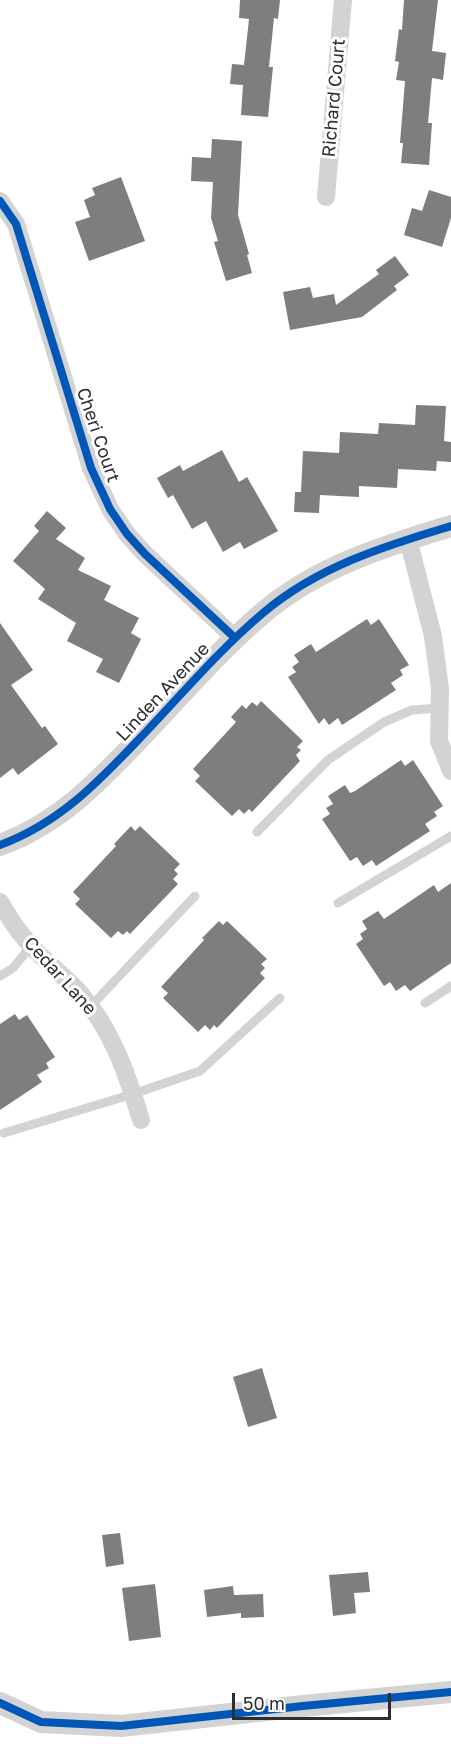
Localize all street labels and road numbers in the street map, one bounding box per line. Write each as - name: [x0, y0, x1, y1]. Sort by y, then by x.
- street label: Richard Court: [318, 38, 350, 158]
- street label: Cheri Court: [72, 385, 124, 485]
- street label: Linden Avenue: [112, 638, 214, 746]
- street label: Cedar Lane: [19, 933, 101, 1019]

